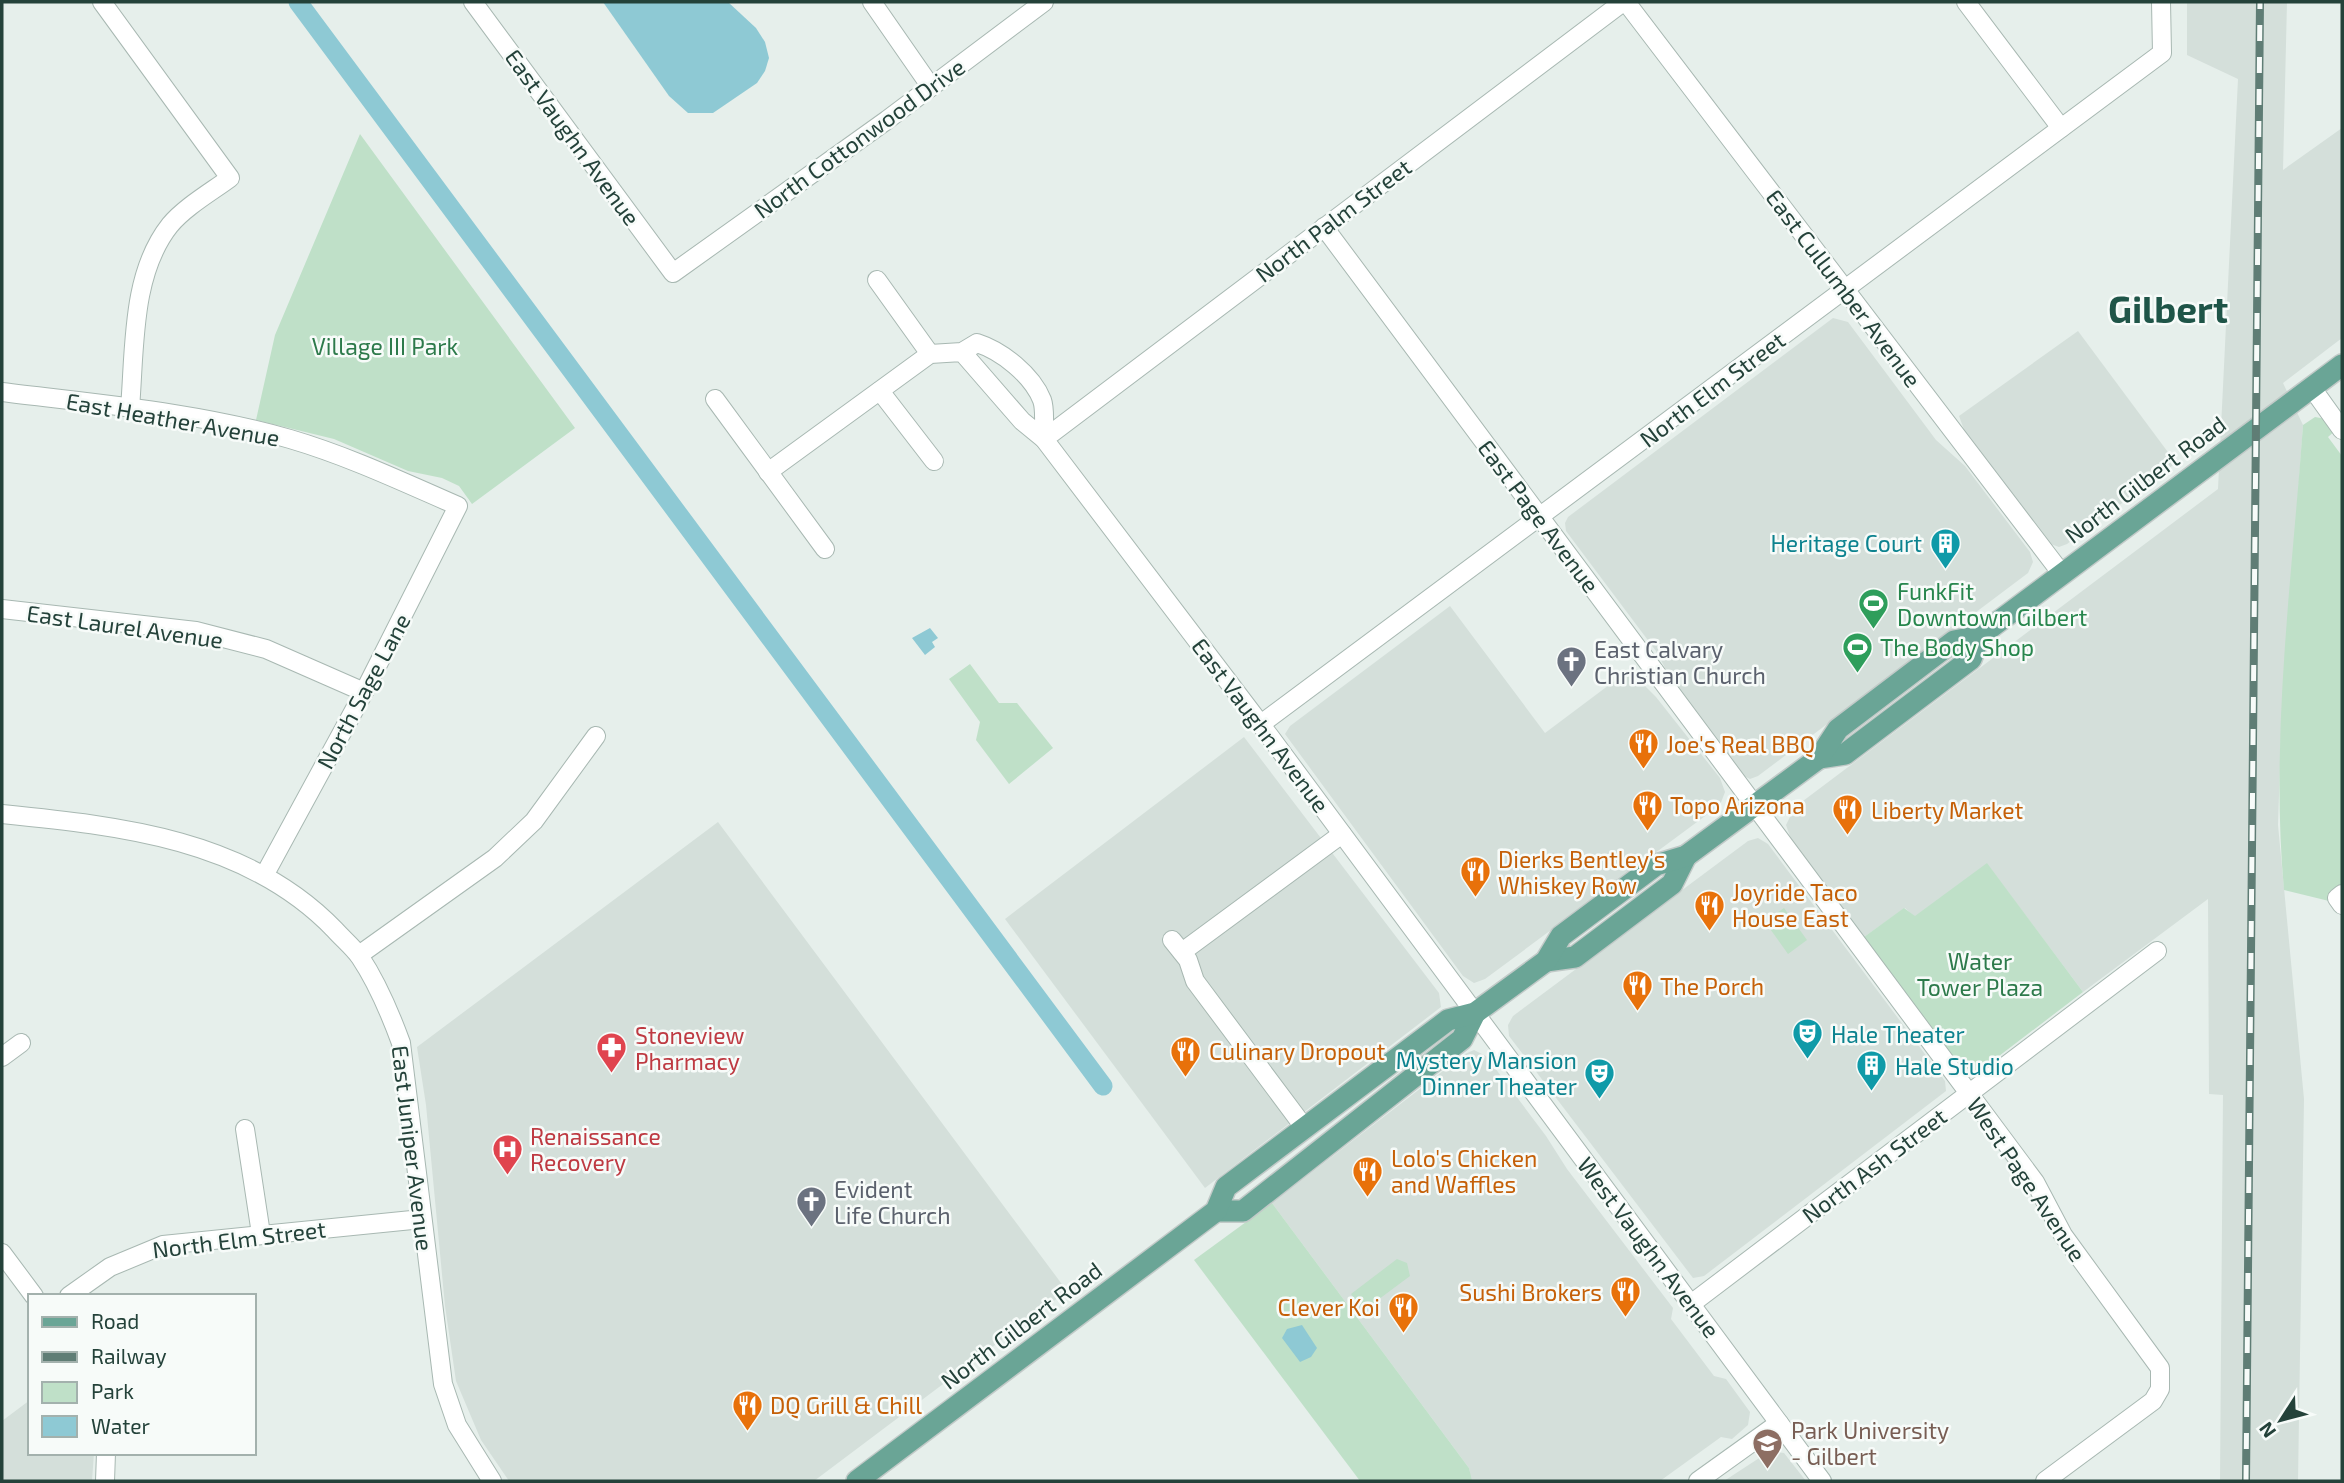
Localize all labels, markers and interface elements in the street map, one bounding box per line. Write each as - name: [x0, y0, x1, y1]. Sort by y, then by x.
- street label: East Vaughn Avenue: [500, 43, 646, 231]
- street label: North Cottonwood Drive: [748, 52, 970, 224]
- street label: North Palm Street: [1250, 152, 1417, 288]
- street label: East Cullumber Avenue: [1761, 184, 1927, 392]
- district label: Gilbert: [2108, 286, 2228, 330]
- street label: North Elm Street: [1634, 325, 1790, 453]
- park label: Village III Park: [312, 332, 459, 360]
- street label: East Heather Avenue: [64, 386, 282, 452]
- street label: North Gilbert Road: [2059, 409, 2231, 549]
- street label: East Page Avenue: [1472, 434, 1606, 598]
- building icon: Heritage Court: [1928, 526, 1962, 570]
- place label: Heritage Court: [1770, 529, 1922, 557]
- place label: FunkFit Downtown Gilbert: [1897, 577, 2087, 631]
- sports icon: FunkFit Downtown Gilbert: [1857, 587, 1891, 631]
- street label: East Laurel Avenue: [25, 598, 225, 654]
- street label: North Sage Lane: [310, 609, 416, 773]
- sports icon: The Body Shop: [1840, 630, 1874, 674]
- street label: East Vaughn Avenue: [1186, 632, 1336, 818]
- place label: The Body Shop: [1880, 633, 2034, 661]
- place label: East Calvary Christian Church: [1594, 635, 1766, 689]
- church icon: East Calvary Christian Church: [1554, 645, 1588, 689]
- restaurant icon: Joe's Real BBQ: [1626, 727, 1660, 771]
- place label: Joe's Real BBQ: [1666, 730, 1815, 758]
- restaurant icon: Topo Arizona: [1630, 788, 1664, 832]
- place label: Topo Arizona: [1670, 791, 1805, 819]
- restaurant icon: Liberty Market: [1831, 793, 1865, 837]
- place label: Liberty Market: [1871, 796, 2023, 824]
- place label: Dierks Bentley’s Whiskey Row: [1498, 845, 1665, 899]
- restaurant icon: Dierks Bentley’s Whiskey Row: [1458, 855, 1492, 899]
- place label: Joyride Taco House East: [1732, 878, 1858, 932]
- restaurant icon: Joyride Taco House East: [1692, 888, 1726, 932]
- park label: Water Tower Plaza: [1917, 947, 2043, 1001]
- restaurant icon: The Porch: [1620, 969, 1654, 1013]
- place label: The Porch: [1660, 972, 1764, 1000]
- theatre icon: Hale Theater: [1791, 1017, 1825, 1061]
- place label: Hale Theater: [1831, 1020, 1965, 1048]
- place label: Stoneview Pharmacy: [635, 1021, 744, 1075]
- pharmacy icon: Stoneview Pharmacy: [595, 1031, 629, 1075]
- restaurant icon: Culinary Dropout: [1169, 1034, 1203, 1078]
- place label: Culinary Dropout: [1209, 1037, 1386, 1065]
- street label: East Juniper Avenue: [387, 1044, 439, 1252]
- place label: Mystery Mansion Dinner Theater: [1396, 1046, 1577, 1100]
- building icon: Hale Studio: [1855, 1049, 1889, 1093]
- place label: Hale Studio: [1895, 1052, 2014, 1080]
- theatre icon: Mystery Mansion Dinner Theater: [1583, 1056, 1617, 1100]
- street label: West Page Avenue: [1962, 1092, 2092, 1266]
- street label: North Ash Street: [1796, 1101, 1952, 1228]
- place label: Renaissance Recovery: [530, 1122, 661, 1176]
- hospital icon: Renaissance Recovery: [490, 1132, 524, 1176]
- place label: Lolo's Chicken and Waffles: [1391, 1144, 1537, 1198]
- street label: West Vaughn Avenue: [1572, 1151, 1726, 1343]
- restaurant icon: Lolo's Chicken and Waffles: [1351, 1154, 1385, 1198]
- place label: Evident Life Church: [834, 1175, 951, 1229]
- church icon: Evident Life Church: [794, 1185, 828, 1229]
- street label: North Elm Street: [151, 1214, 328, 1264]
- street label: North Gilbert Road: [935, 1255, 1107, 1395]
- restaurant icon: Sushi Brokers: [1608, 1275, 1642, 1319]
- place label: Sushi Brokers: [1459, 1278, 1602, 1306]
- restaurant icon: Clever Koi: [1386, 1290, 1420, 1334]
- place label: Clever Koi: [1277, 1293, 1380, 1321]
- legend: [28, 1294, 256, 1455]
- text: Road: [91, 1308, 139, 1333]
- text: Railway: [91, 1343, 167, 1368]
- text: Park: [91, 1378, 134, 1403]
- north arrow: [2246, 1385, 2316, 1455]
- restaurant icon: DQ Grill & Chill: [730, 1388, 764, 1432]
- place label: DQ Grill & Chill: [770, 1391, 922, 1419]
- text: Water: [91, 1413, 150, 1438]
- place label: Park University - Gilbert: [1791, 1416, 1949, 1470]
- text: N: [2254, 1418, 2280, 1443]
- school or university icon: Park University - Gilbert: [1751, 1426, 1785, 1470]

